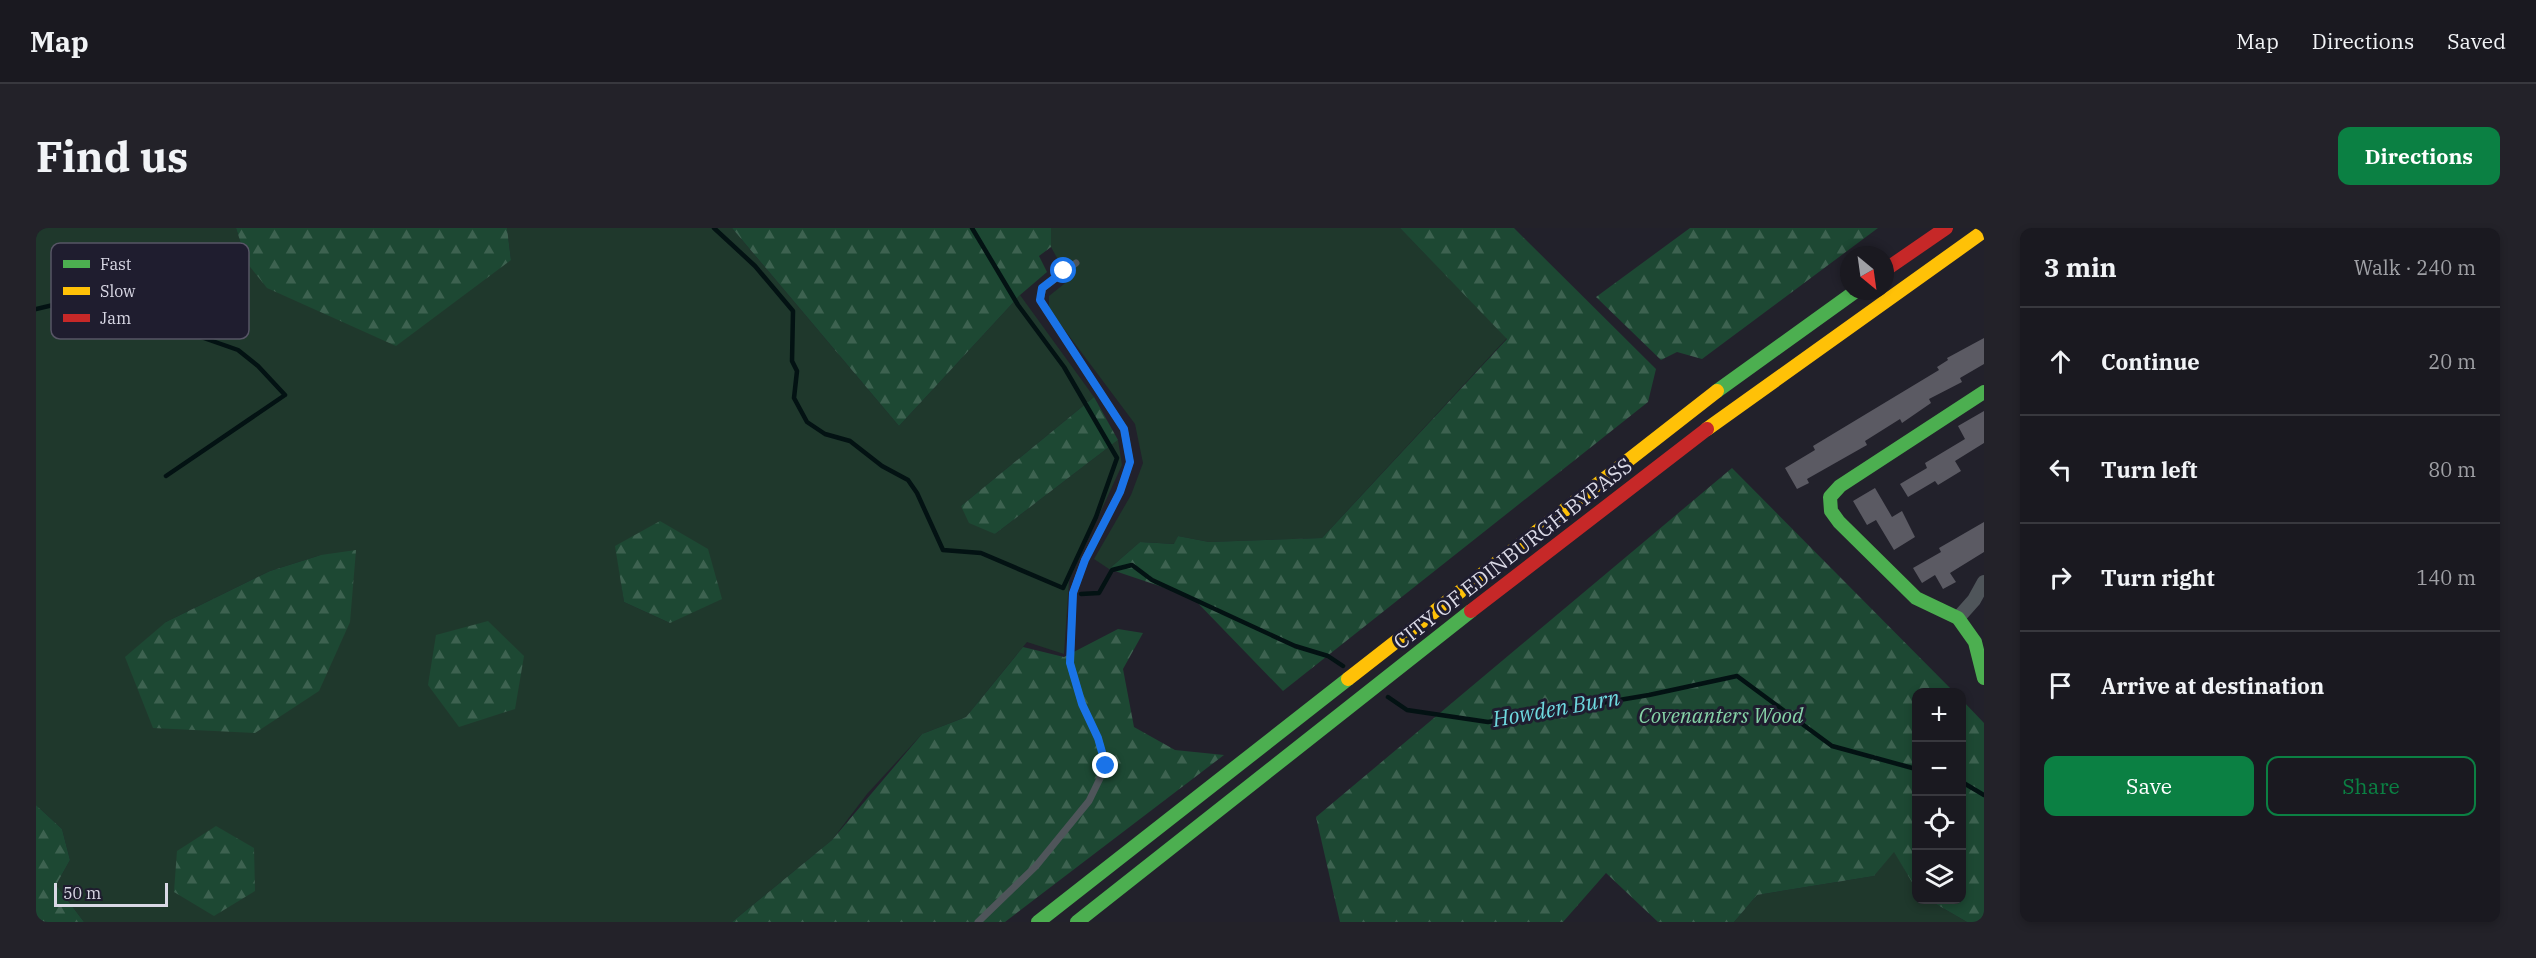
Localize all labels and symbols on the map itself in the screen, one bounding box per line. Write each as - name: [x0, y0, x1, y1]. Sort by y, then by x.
- legend: [51, 243, 249, 339]
- north arrow: [1840, 246, 1894, 300]
- text: Fast: [100, 254, 132, 274]
- route start: [1050, 257, 1076, 283]
- text: Slow: [100, 281, 136, 301]
- text: Jam: [100, 308, 131, 328]
- street label: CITY OF EDINBURGH BYPASS: [1387, 451, 1638, 655]
- water label: Howden Burn: [1489, 682, 1622, 733]
- park label: Covenanters Wood: [1639, 701, 1804, 729]
- route end: [1092, 752, 1118, 778]
- scale bar: [54, 880, 168, 908]

